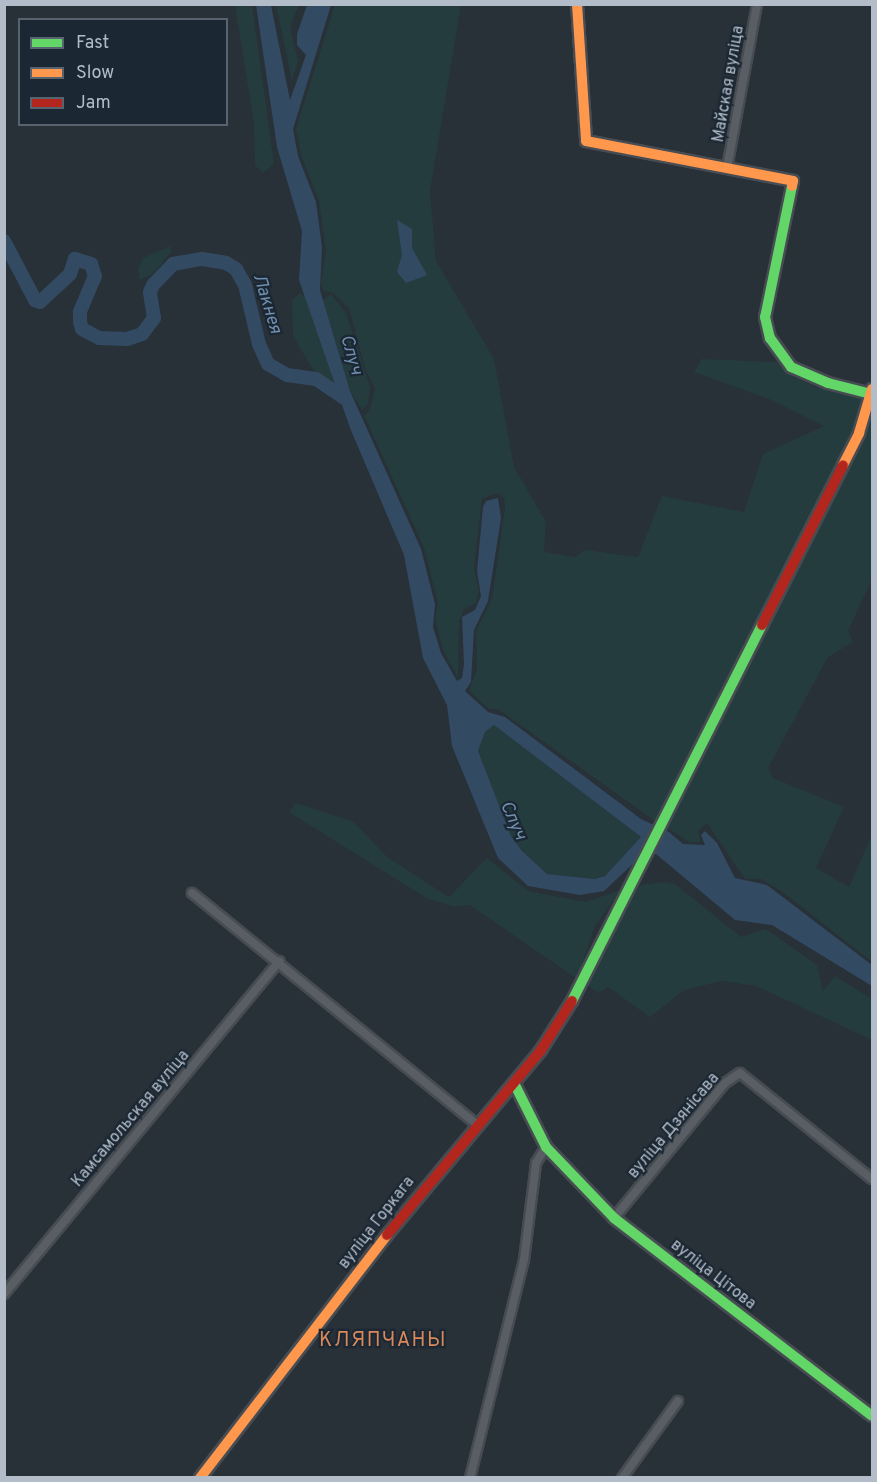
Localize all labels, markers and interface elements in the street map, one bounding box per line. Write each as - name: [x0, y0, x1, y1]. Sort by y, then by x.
- legend: [18, 18, 228, 126]
- street label: Майская вуліца: [709, 24, 749, 144]
- text: Fast: [76, 32, 109, 55]
- text: Slow: [76, 62, 114, 85]
- text: Jam: [76, 92, 111, 115]
- water label: Лакнея: [247, 272, 285, 336]
- water label: Случ: [334, 332, 366, 378]
- water label: Случ: [494, 798, 530, 844]
- street label: Камсамольская вуліца: [68, 1047, 194, 1191]
- street label: вуліца Дзянісава: [624, 1069, 724, 1183]
- street label: вуліца Горкага: [335, 1173, 419, 1273]
- street label: вуліца Цітова: [667, 1236, 759, 1314]
- district label: КЛЯПЧАНЫ: [319, 1329, 447, 1353]

